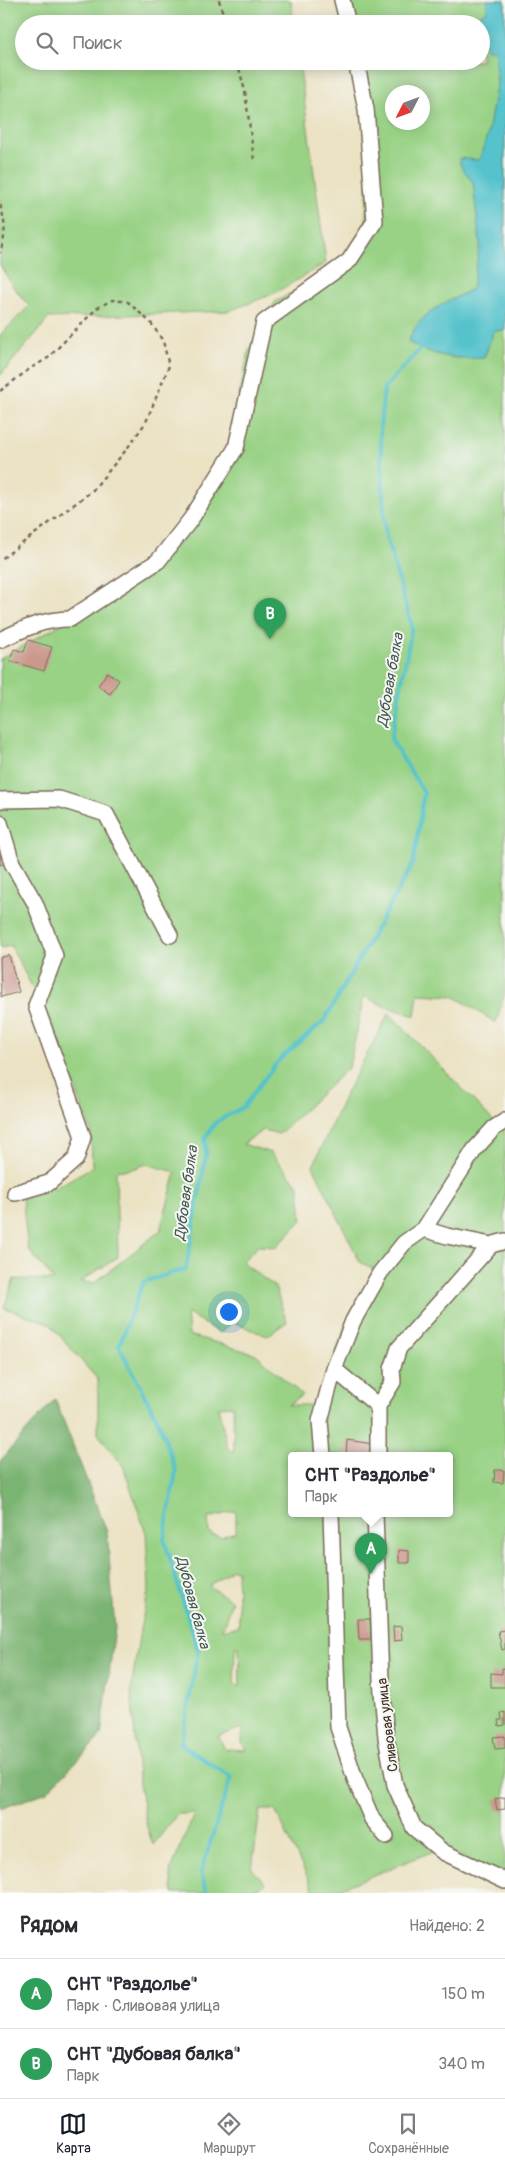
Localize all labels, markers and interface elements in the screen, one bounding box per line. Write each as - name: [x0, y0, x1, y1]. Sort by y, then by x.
- search box: [15, 15, 490, 70]
- icon: search: [33, 29, 61, 57]
- text: Поиск: [73, 31, 123, 55]
- north arrow: [385, 85, 430, 130]
- pin: B: [254, 598, 286, 639]
- water label: Дубовая балка: [373, 631, 408, 729]
- water label: Дубовая балка: [170, 1144, 203, 1242]
- your location: [216, 1299, 242, 1325]
- popup: [288, 1452, 453, 1517]
- text: СНТ "Раздолье": [305, 1463, 436, 1487]
- text: Парк: [305, 1487, 338, 1507]
- pin: A: [355, 1533, 387, 1574]
- water label: Дубовая балка: [171, 1553, 214, 1651]
- street label: Сливовая улица: [373, 1677, 402, 1773]
- text: Рядом: [20, 1912, 78, 1939]
- text: Найдено: 2: [409, 1916, 485, 1936]
- text: СНТ "Раздолье": [67, 1972, 198, 1996]
- text: A: [31, 1984, 41, 2004]
- text: 150 m: [441, 1984, 485, 2004]
- text: Парк · Сливовая улица: [67, 1996, 220, 2016]
- text: СНТ "Дубовая балка": [67, 2042, 241, 2066]
- text: B: [31, 2054, 41, 2074]
- text: 340 m: [438, 2054, 485, 2074]
- text: Парк: [67, 2066, 100, 2086]
- tab: Карта: [56, 2110, 91, 2157]
- tab: Маршрут: [203, 2110, 256, 2157]
- tab: Сохранённые: [368, 2110, 449, 2157]

